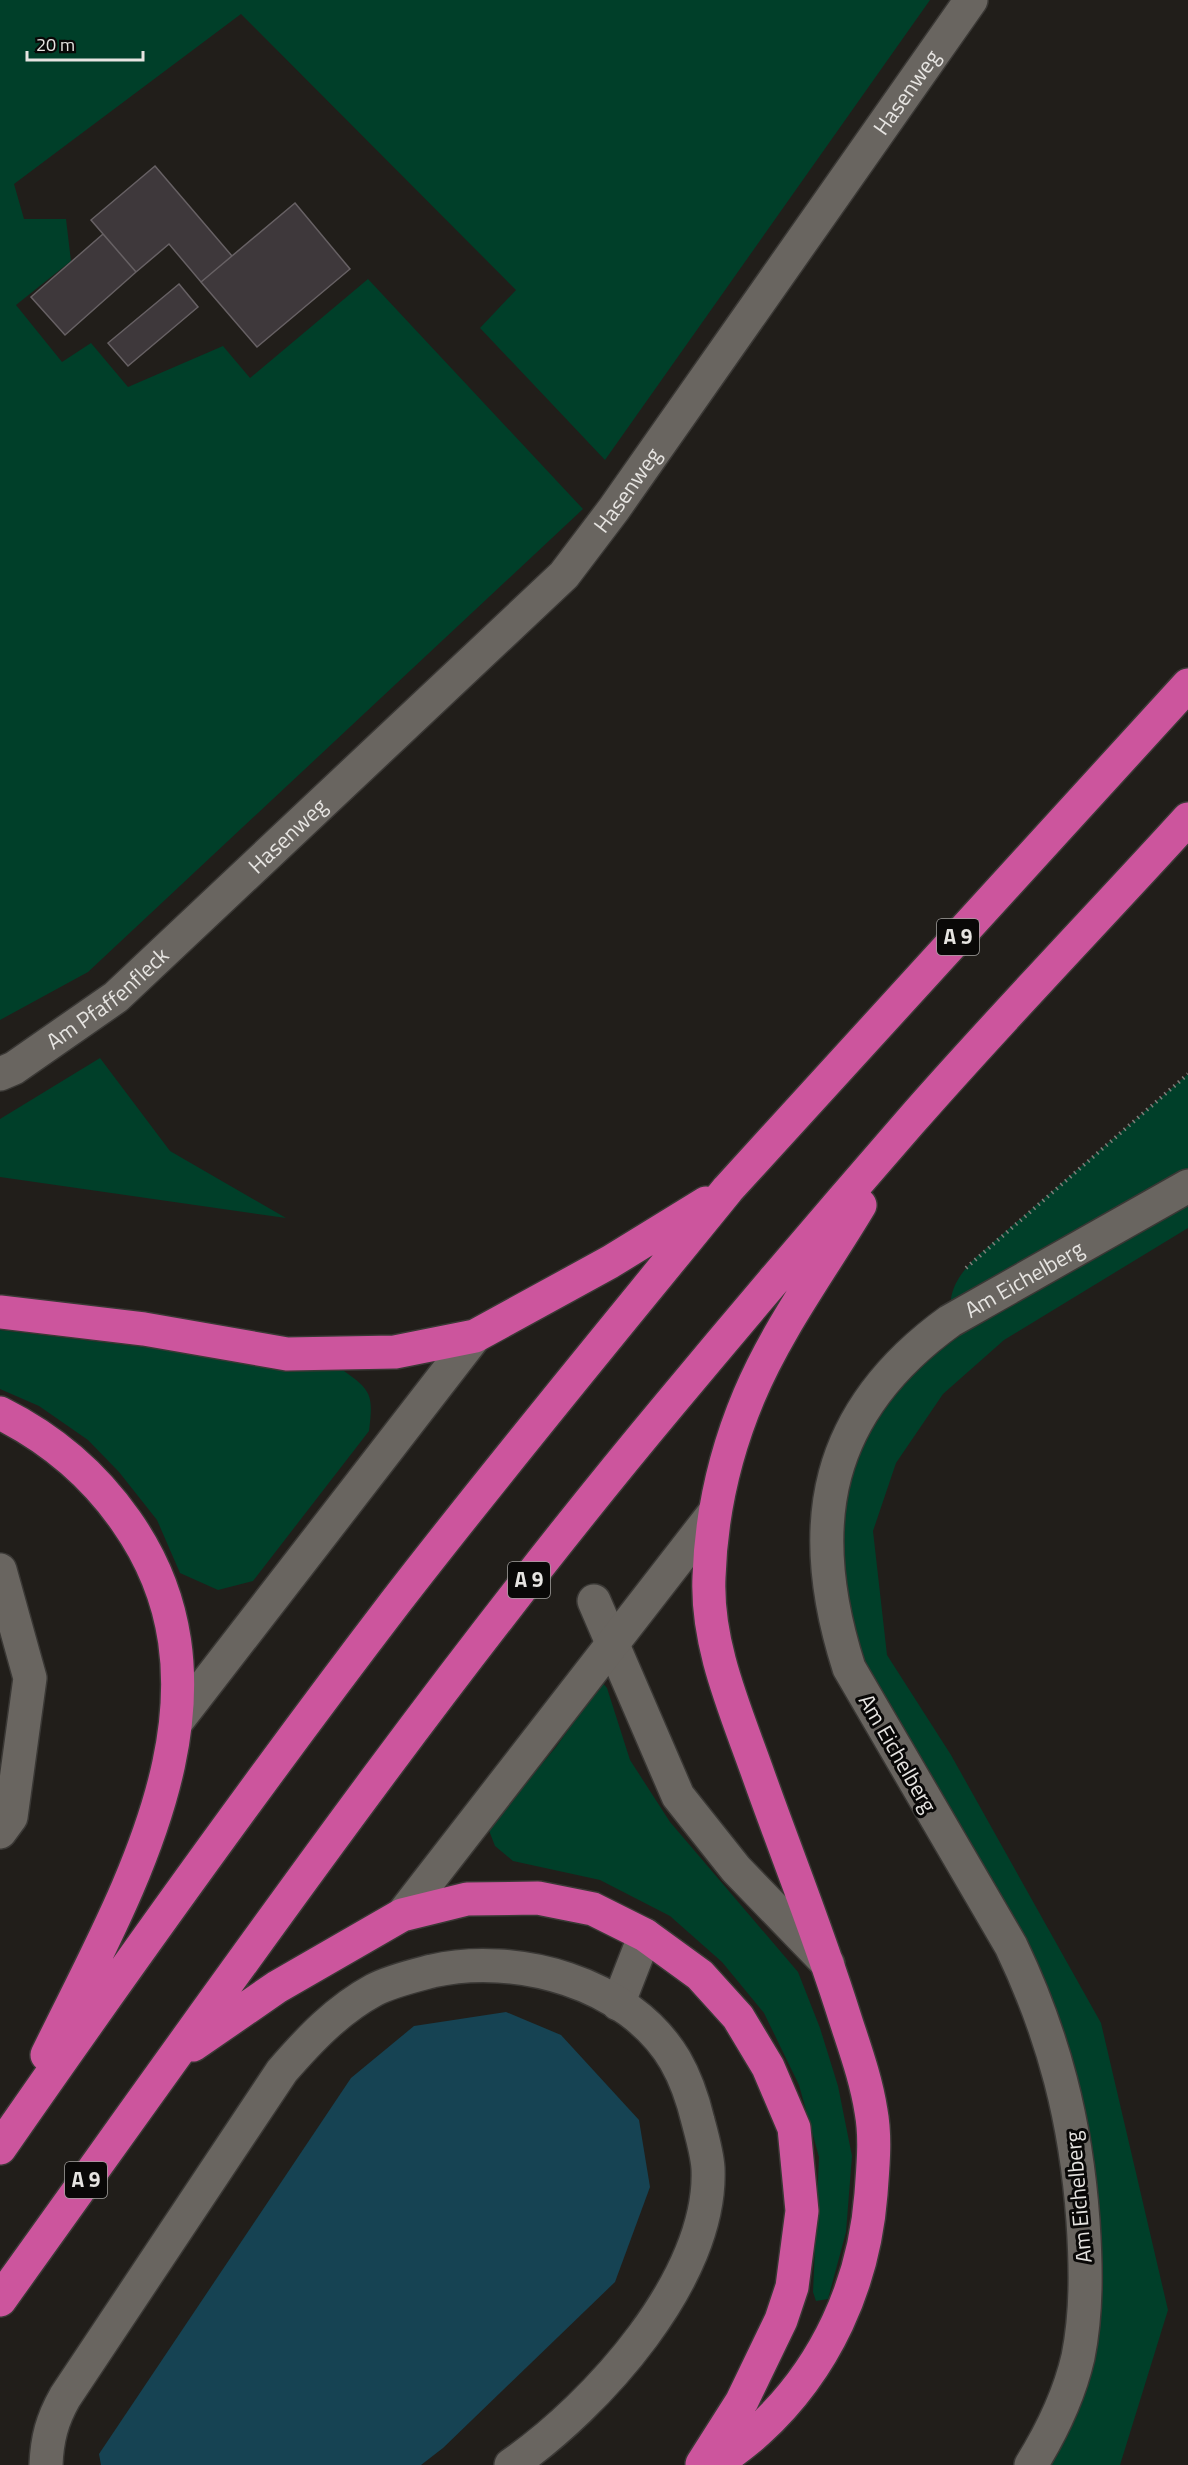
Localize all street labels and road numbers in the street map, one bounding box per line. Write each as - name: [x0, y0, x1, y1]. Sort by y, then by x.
- street label: Hasenweg: [864, 42, 948, 142]
- street label: Hasenweg: [585, 440, 669, 540]
- street label: Hasenweg: [240, 790, 335, 882]
- road number: A 9: [937, 919, 979, 955]
- street label: Am Pfaffenfleck: [39, 938, 177, 1058]
- street label: Am Eichelberg: [958, 1231, 1090, 1326]
- road number: A 9: [508, 1562, 550, 1598]
- street label: Am Eichelberg: [850, 1687, 946, 1819]
- street label: Am Eichelberg: [1055, 2130, 1101, 2264]
- road number: A 9: [65, 2162, 107, 2198]

